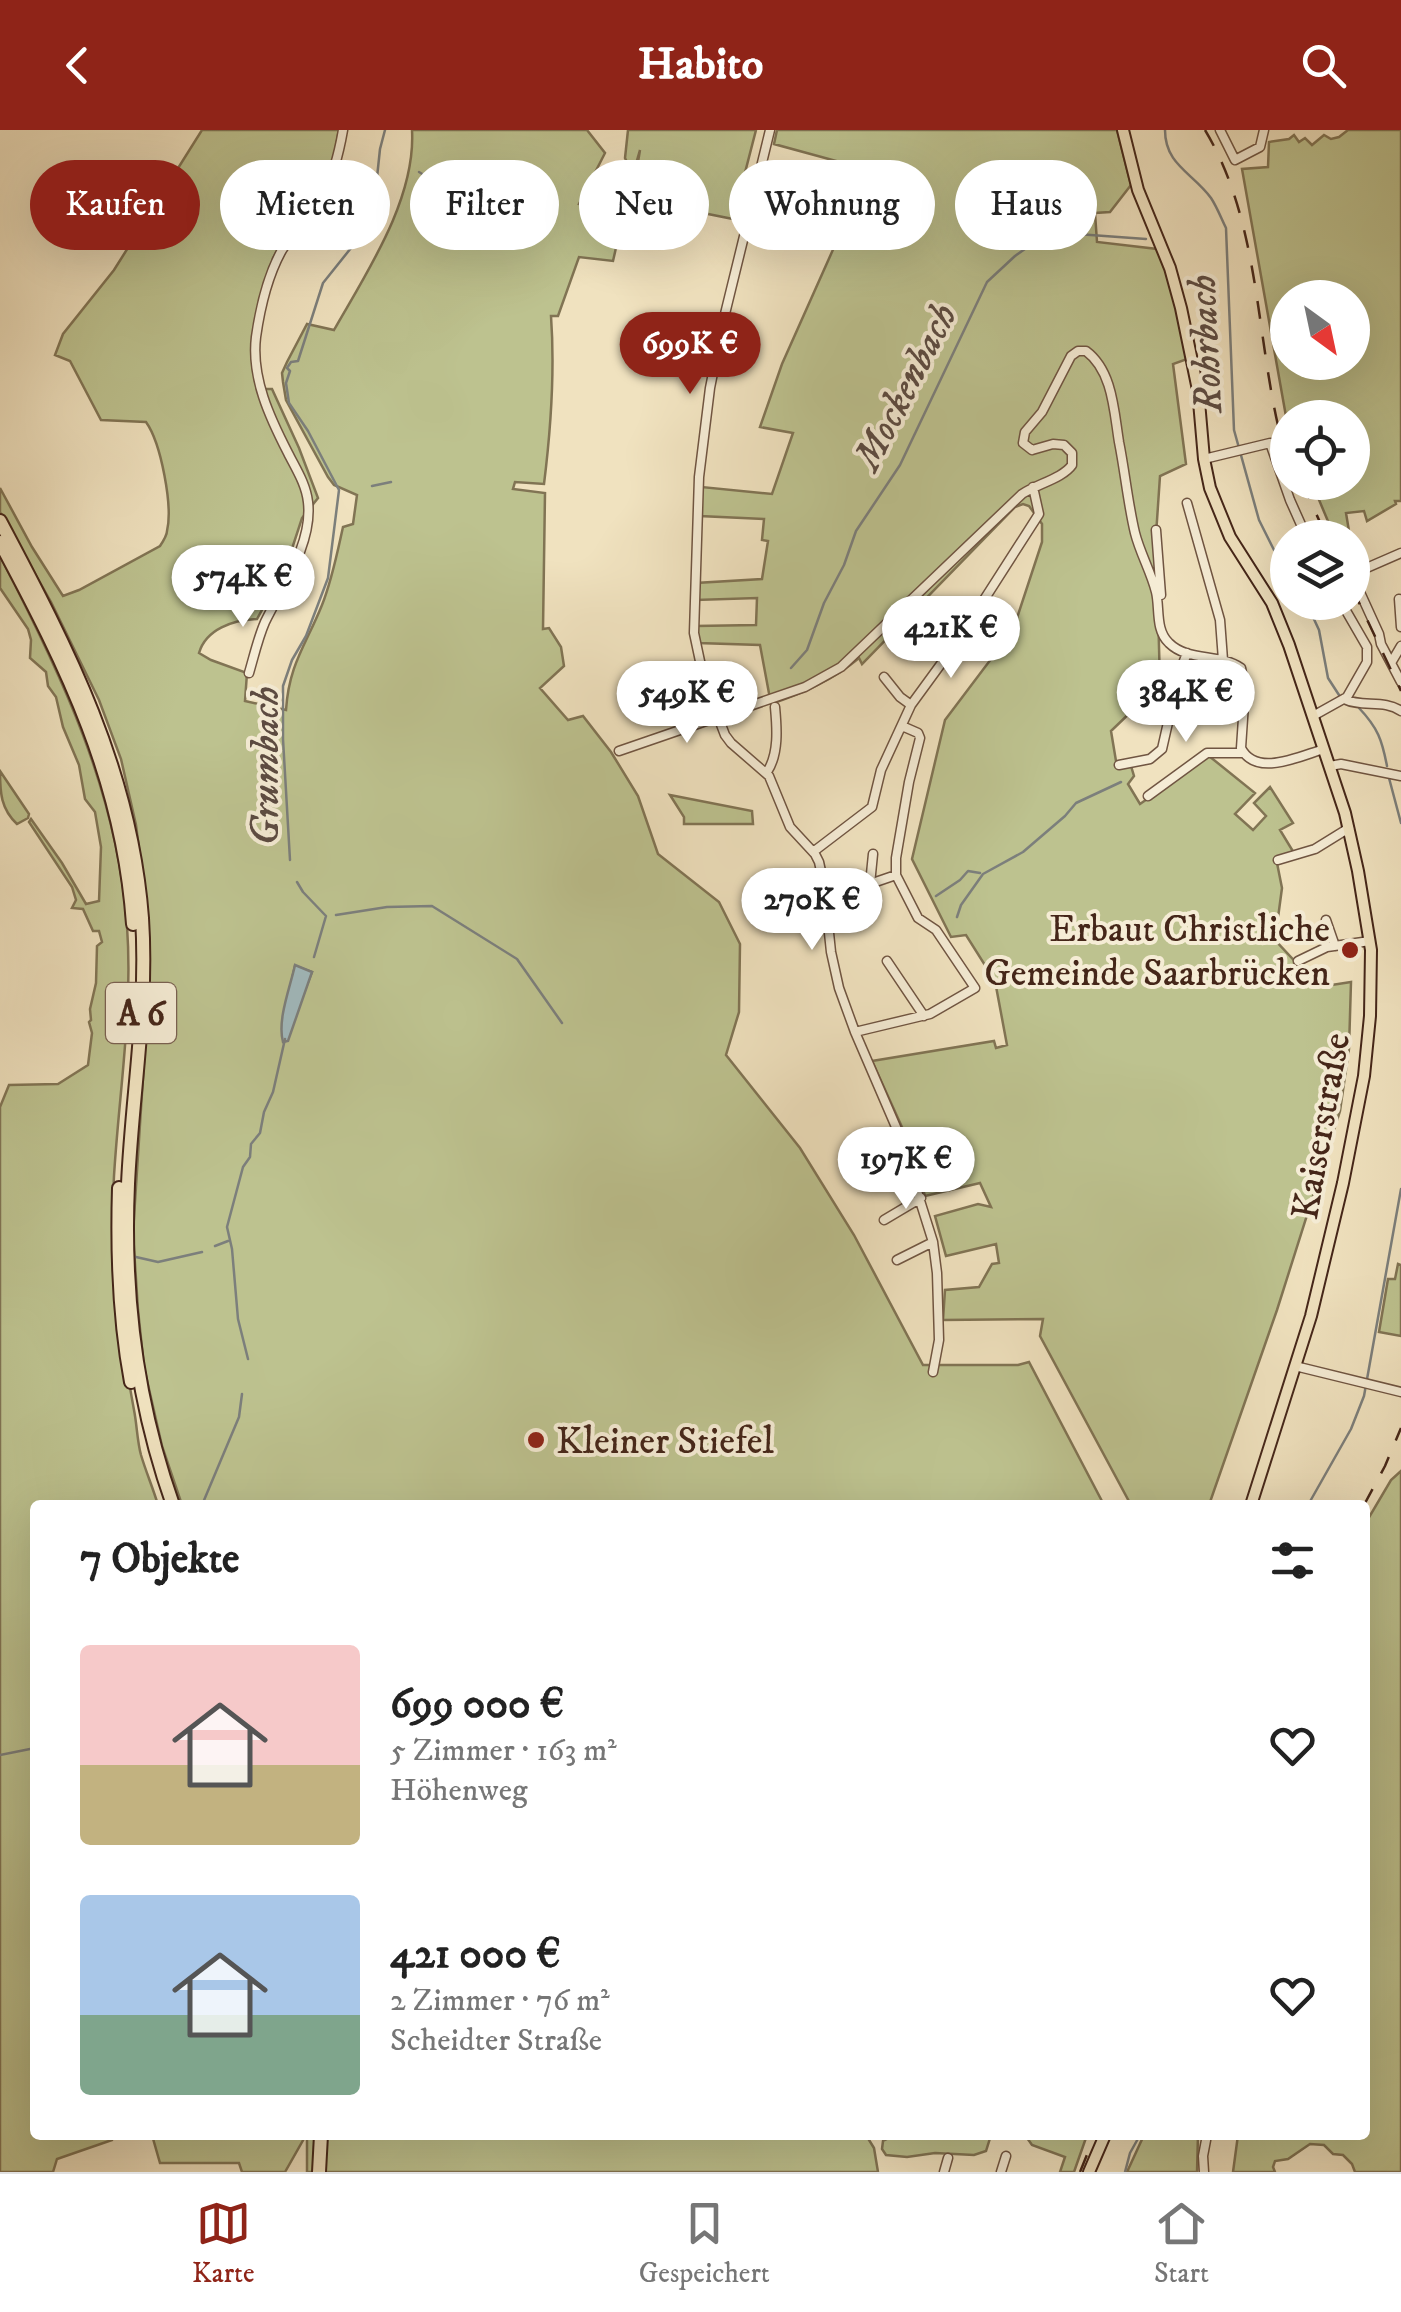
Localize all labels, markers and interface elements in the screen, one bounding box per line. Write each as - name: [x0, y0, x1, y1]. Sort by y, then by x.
- text: Habito: [638, 37, 763, 93]
- icon: back: [50, 38, 105, 93]
- icon: search: [1296, 38, 1351, 93]
- chip: Kaufen: [30, 160, 200, 250]
- chip: Mieten: [220, 160, 390, 250]
- chip: Filter: [410, 160, 559, 250]
- chip: Neu: [579, 160, 709, 250]
- chip: Wohnung: [729, 160, 935, 250]
- chip: Haus: [955, 160, 1097, 250]
- water label: Rohrbach: [1178, 273, 1236, 415]
- north arrow: [1270, 280, 1370, 380]
- map controls: [1270, 280, 1370, 620]
- water label: Mockenbach: [842, 296, 970, 482]
- pin: 699K €: [609, 312, 771, 397]
- text: 699K €: [642, 324, 738, 364]
- button: locate: [1270, 400, 1370, 500]
- button: layers: [1270, 520, 1370, 620]
- pin: 574K €: [162, 545, 324, 630]
- text: 574K €: [194, 557, 292, 597]
- pin: 421K €: [870, 596, 1032, 681]
- text: 421K €: [904, 608, 998, 648]
- pin: 384K €: [1105, 660, 1267, 745]
- pin: 549K €: [606, 661, 768, 746]
- text: 384K €: [1139, 672, 1233, 712]
- text: 549K €: [639, 673, 735, 713]
- water label: Grumbach: [242, 686, 292, 846]
- pin: 270K €: [731, 868, 893, 953]
- text: 270K €: [763, 880, 861, 920]
- place label: Erbaut Christliche Gemeinde Saarbrücken: [984, 906, 1330, 998]
- marker: Erbaut Christliche Gemeinde Saarbrücken: [1339, 939, 1361, 961]
- road number: A 6: [106, 983, 176, 1043]
- street label: Kaiserstraße: [1282, 1029, 1362, 1224]
- pin: 197K €: [825, 1127, 987, 1212]
- text: 197K €: [860, 1139, 952, 1179]
- place label: Kleiner Stiefel: [556, 1418, 775, 1466]
- marker: Kleiner Stiefel: [525, 1429, 547, 1451]
- icon: filters: [1265, 1533, 1320, 1588]
- text: 7 Objekte: [80, 1534, 240, 1586]
- text: 699 000 €: [390, 1679, 564, 1731]
- icon: home: [160, 1685, 280, 1805]
- icon: heart: [1265, 1718, 1320, 1773]
- text: 5 Zimmer · 163 m²: [390, 1731, 617, 1771]
- text: Höhenweg: [390, 1771, 528, 1811]
- text: 421 000 €: [390, 1929, 561, 1981]
- icon: home: [160, 1935, 280, 2055]
- icon: heart: [1265, 1968, 1320, 2023]
- text: 2 Zimmer · 76 m²: [390, 1981, 610, 2021]
- text: Scheidter Straße: [390, 2021, 602, 2061]
- tab: Karte: [192, 2196, 255, 2291]
- tab: Gespeichert: [639, 2196, 770, 2291]
- tab: Start: [1154, 2196, 1209, 2291]

